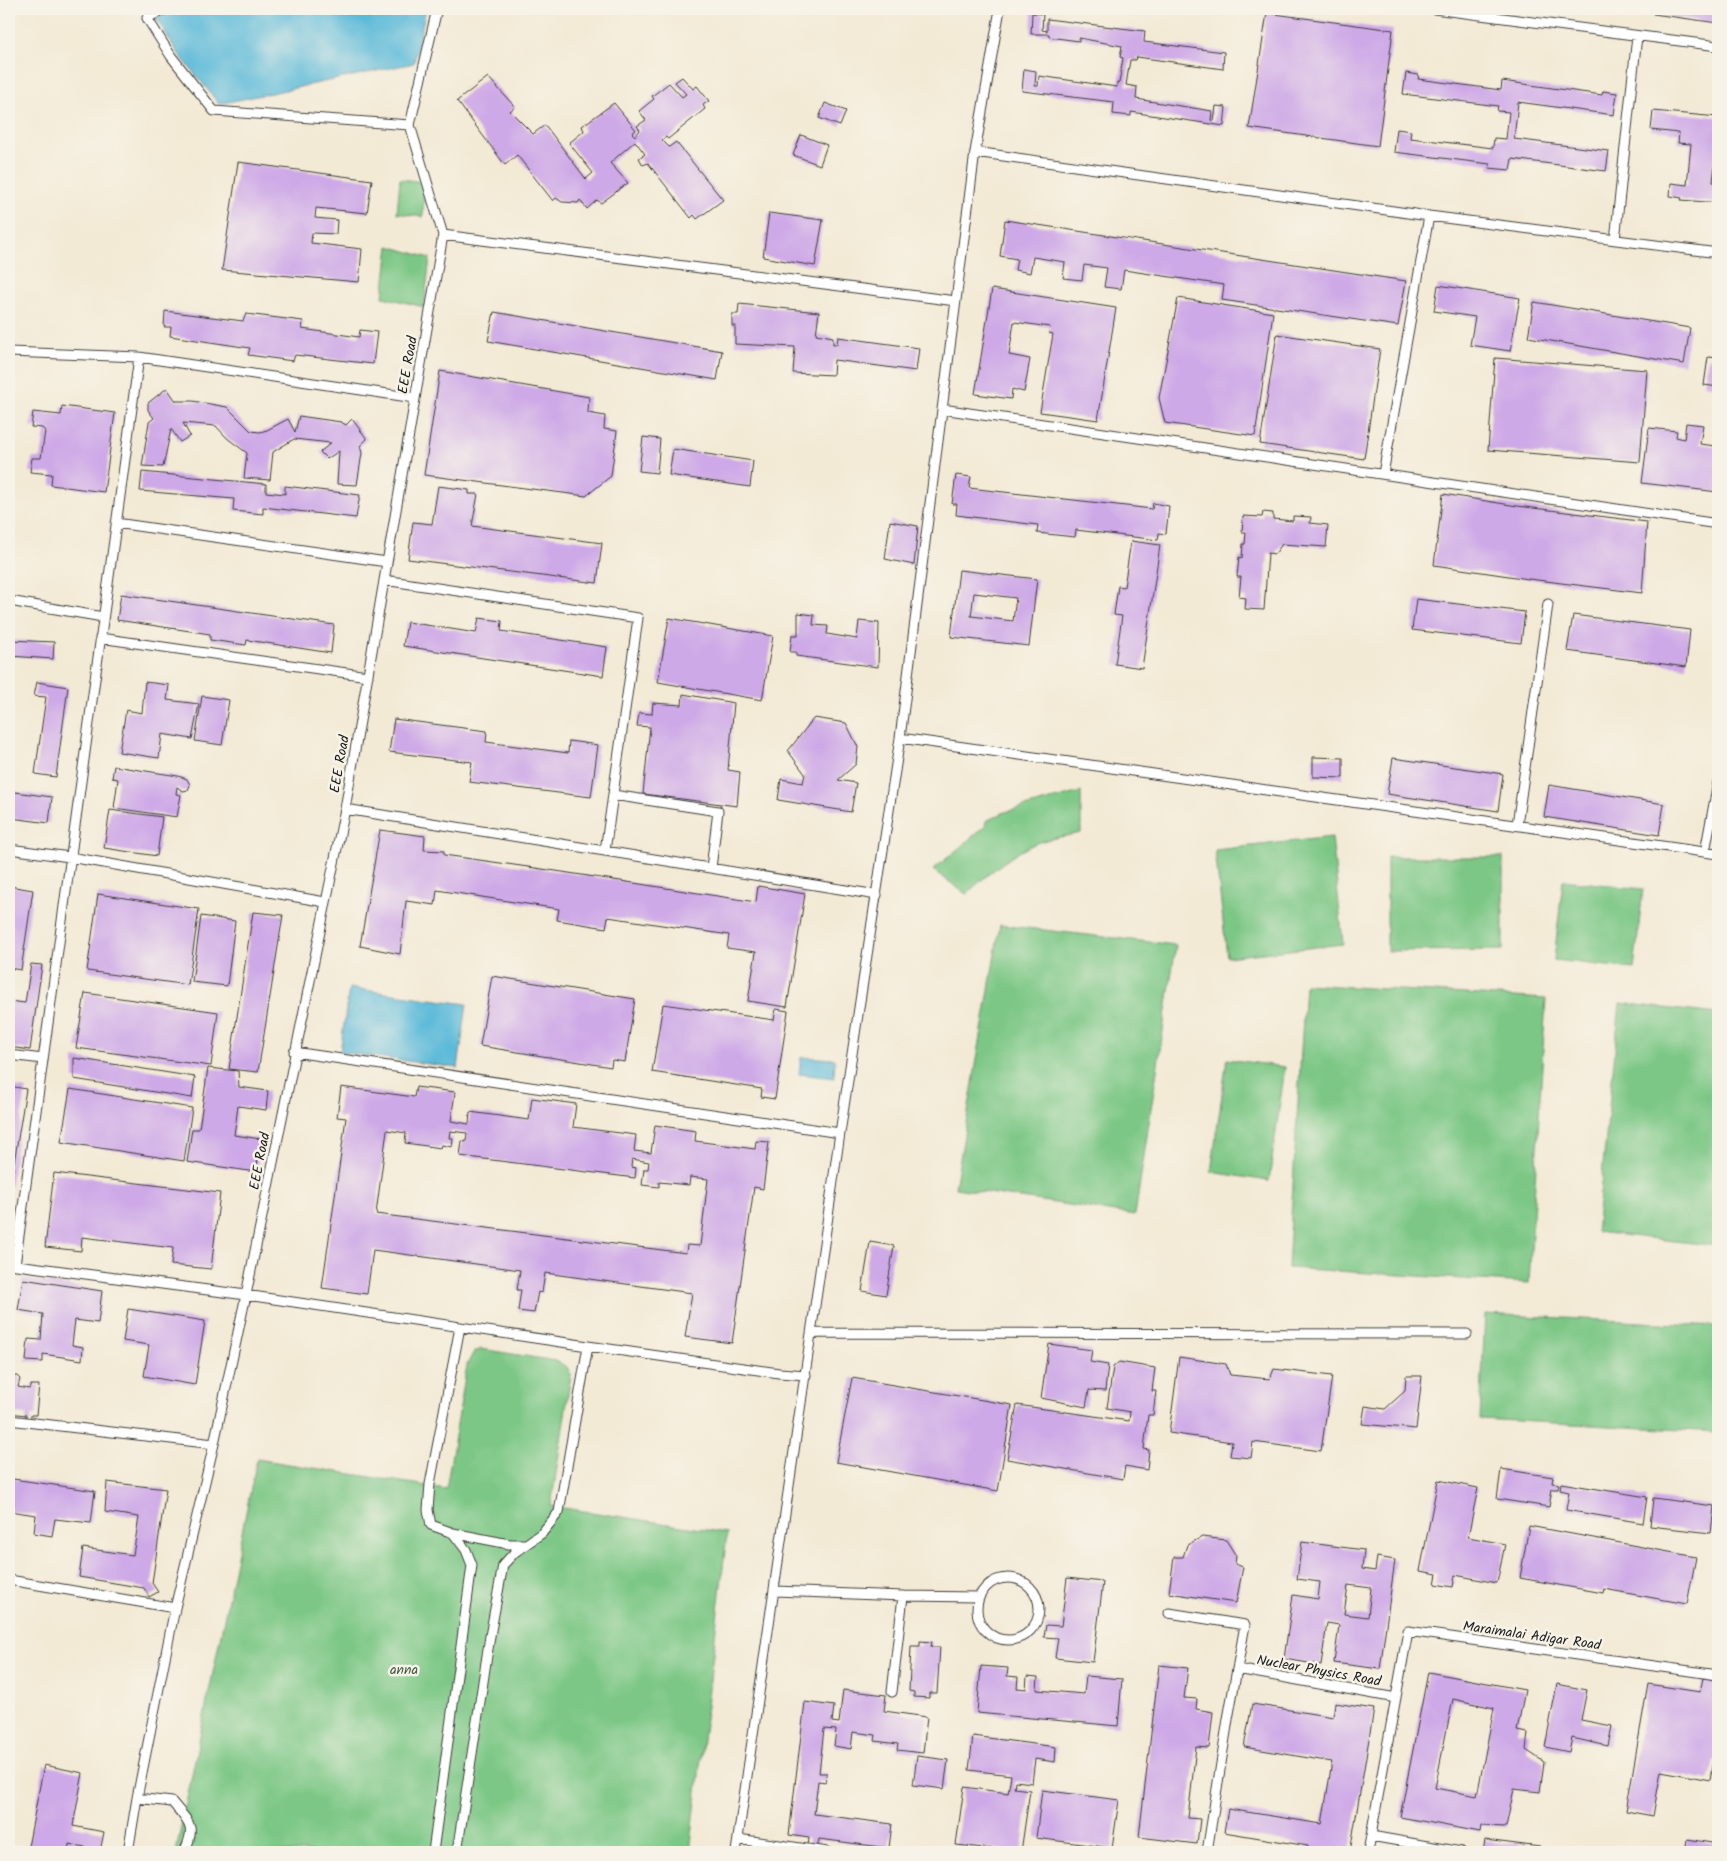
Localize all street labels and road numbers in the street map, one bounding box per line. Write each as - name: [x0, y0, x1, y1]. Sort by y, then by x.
- street label: EEE Road: [392, 334, 424, 396]
- street label: EEE Road: [324, 733, 356, 795]
- street label: EEE Road: [244, 1130, 277, 1192]
- street label: Maraimalai Adigar Road: [1461, 1615, 1603, 1657]
- street label: Nuclear Physics Road: [1255, 1649, 1384, 1693]

